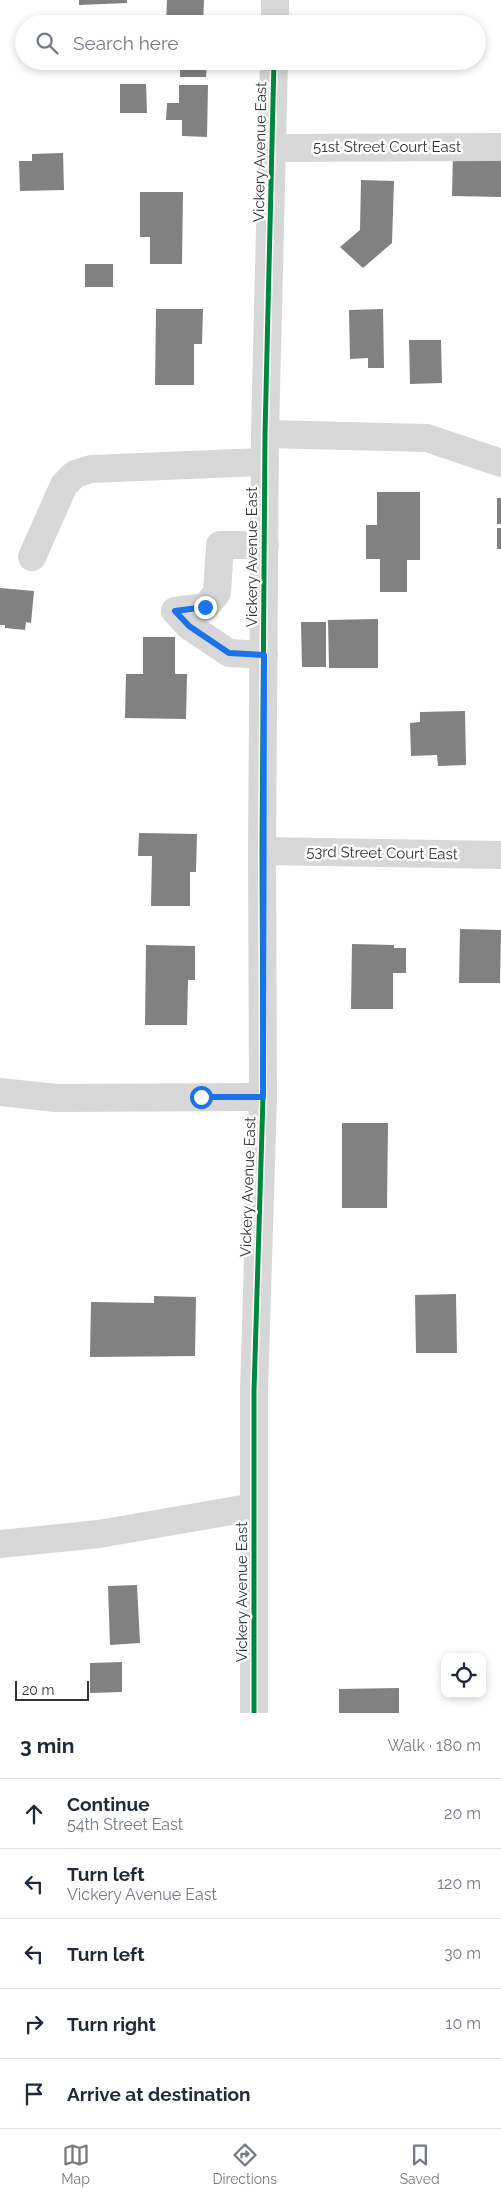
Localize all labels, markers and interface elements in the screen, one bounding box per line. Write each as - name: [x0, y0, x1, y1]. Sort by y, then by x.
- search box: [15, 15, 486, 70]
- icon: search: [33, 29, 61, 57]
- text: Search here: [73, 32, 179, 54]
- street label: Vickery Avenue East: [250, 82, 270, 222]
- street label: 51st Street Court East: [313, 138, 461, 156]
- street label: Vickery Avenue East: [243, 487, 261, 627]
- route end: [194, 596, 217, 619]
- street label: 53rd Street Court East: [306, 843, 458, 863]
- route start: [190, 1086, 213, 1109]
- street label: Vickery Avenue East: [237, 1117, 259, 1257]
- street label: Vickery Avenue East: [233, 1522, 251, 1662]
- map controls: [441, 1653, 486, 1698]
- button: locate: [441, 1653, 486, 1698]
- scale bar: [15, 1678, 89, 1701]
- text: 20 m: [22, 1682, 54, 1698]
- text: 3 min: [20, 1733, 74, 1758]
- text: Walk · 180 m: [387, 1736, 481, 1755]
- text: Continue: [67, 1793, 150, 1815]
- icon: ahead: [20, 1800, 48, 1828]
- text: 20 m: [444, 1804, 481, 1823]
- text: 54th Street East: [67, 1815, 183, 1834]
- text: Turn left: [67, 1863, 144, 1885]
- icon: left: [20, 1870, 48, 1898]
- text: 120 m: [437, 1874, 481, 1893]
- text: Vickery Avenue East: [67, 1885, 217, 1904]
- icon: left: [20, 1940, 48, 1968]
- text: Turn left: [67, 1943, 144, 1965]
- text: 30 m: [444, 1944, 481, 1963]
- icon: right: [20, 2010, 48, 2038]
- text: Turn right: [67, 2013, 156, 2035]
- text: 10 m: [446, 2014, 481, 2033]
- icon: arrive: [20, 2080, 48, 2108]
- text: Arrive at destination: [67, 2083, 251, 2105]
- tab: Map: [61, 2141, 90, 2187]
- tab: Directions: [212, 2141, 277, 2187]
- tab: Saved: [400, 2141, 440, 2187]

